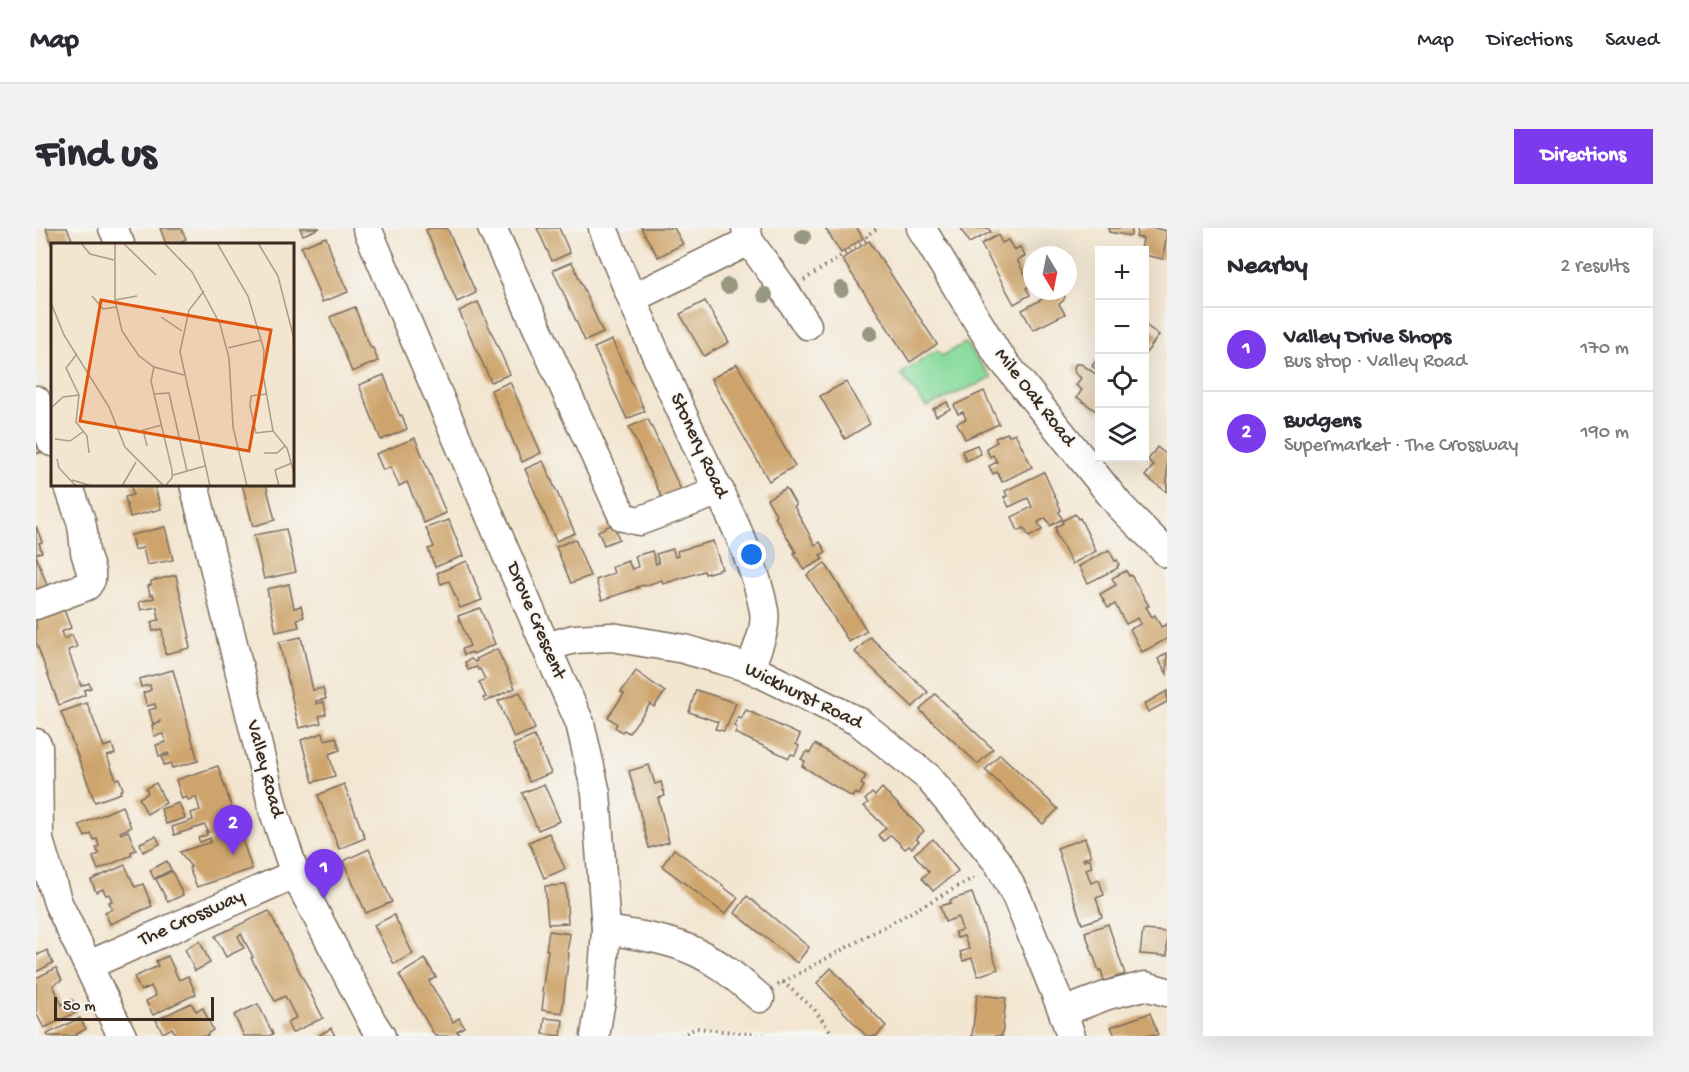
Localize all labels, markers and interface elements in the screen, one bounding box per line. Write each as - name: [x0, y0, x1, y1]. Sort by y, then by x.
- text: Map: [30, 25, 79, 58]
- text: Map: [1417, 29, 1454, 54]
- text: Directions: [1487, 29, 1572, 54]
- text: Saved: [1605, 29, 1659, 54]
- button: Directions: [1514, 129, 1653, 184]
- text: Find us: [36, 132, 156, 181]
- inset map: [51, 243, 294, 486]
- north arrow: [1023, 246, 1077, 300]
- map controls: [1095, 246, 1149, 462]
- button: +: [1095, 246, 1149, 300]
- text: Nearby: [1227, 252, 1308, 283]
- text: 2 results: [1560, 256, 1629, 279]
- button: −: [1095, 300, 1149, 354]
- text: Valley Drive Shops: [1284, 325, 1451, 351]
- text: 1: [1242, 338, 1251, 361]
- text: 170 m: [1580, 338, 1629, 361]
- street label: Mile Oak Road: [989, 344, 1081, 453]
- text: Bus stop · Valley Road: [1284, 351, 1467, 374]
- button: locate: [1095, 354, 1149, 408]
- street label: Stonery Road: [664, 390, 733, 504]
- button: layers: [1095, 408, 1149, 462]
- text: Budgens: [1284, 409, 1361, 435]
- text: 2: [1242, 422, 1251, 445]
- text: 190 m: [1581, 422, 1629, 445]
- text: Supermarket · The Crossway: [1284, 435, 1518, 458]
- your location: [737, 540, 766, 569]
- street label: Drove Crescent: [499, 557, 571, 685]
- street label: Wickhurst Road: [740, 659, 868, 736]
- street label: Valley Road: [240, 717, 289, 822]
- pin: 2: [214, 806, 252, 855]
- pin: 1: [304, 850, 344, 899]
- street label: The Crossway: [135, 885, 248, 953]
- scale bar: [54, 994, 214, 1022]
- text: 50 m: [63, 998, 96, 1017]

